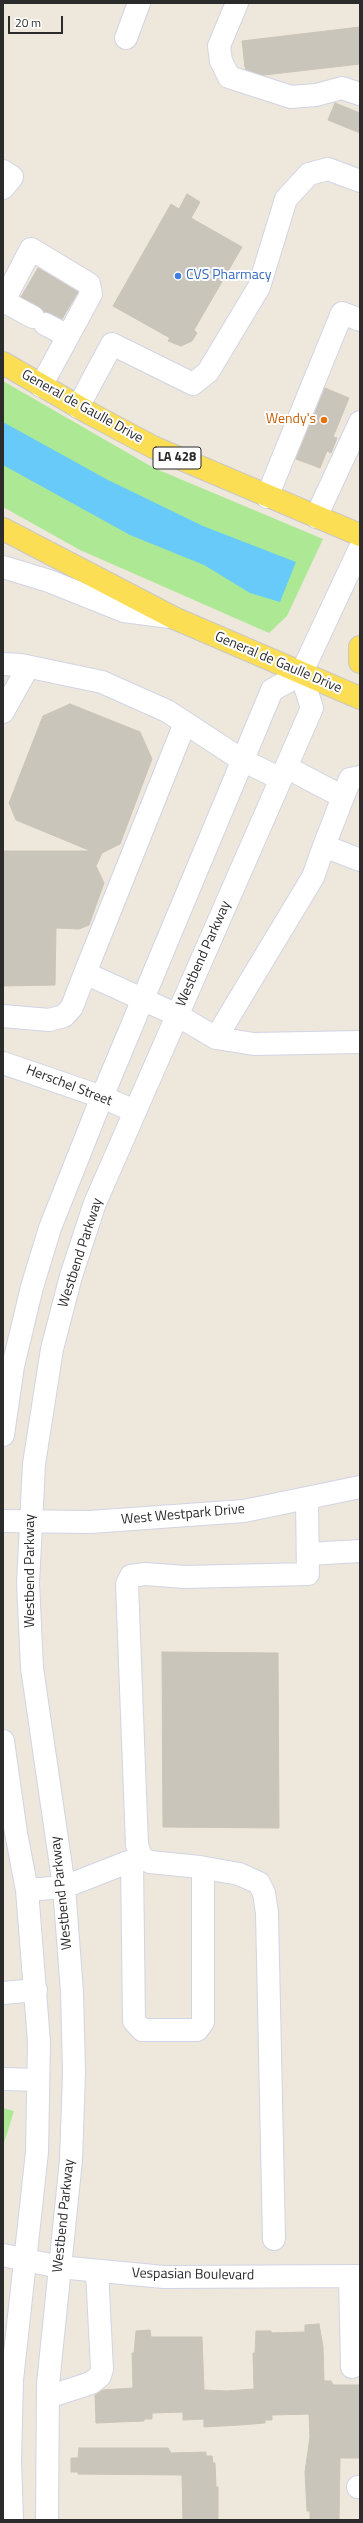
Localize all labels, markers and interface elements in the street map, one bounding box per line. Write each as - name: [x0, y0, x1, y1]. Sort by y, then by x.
- scale bar: [10, 8, 65, 34]
- text: 20 m: [15, 13, 41, 32]
- place label: CVS Pharmacy: [186, 268, 272, 284]
- marker: CVS Pharmacy: [173, 271, 183, 281]
- street label: General de Gaulle Drive: [18, 367, 146, 447]
- place label: Wendy's: [266, 412, 316, 428]
- marker: Wendy's: [319, 415, 329, 425]
- road number: LA 428: [153, 447, 201, 469]
- street label: General de Gaulle Drive: [212, 629, 344, 697]
- street label: Westbend Parkway: [173, 898, 235, 1010]
- street label: Herschel Street: [24, 1062, 114, 1110]
- street label: Westbend Parkway: [55, 1196, 107, 1310]
- street label: West Westpark Drive: [121, 1501, 245, 1529]
- street label: Westbend Parkway: [23, 1514, 39, 1628]
- street label: Westbend Parkway: [48, 1835, 76, 1951]
- street label: Westbend Parkway: [50, 2158, 78, 2274]
- street label: Vespasian Boulevard: [132, 2266, 254, 2284]

